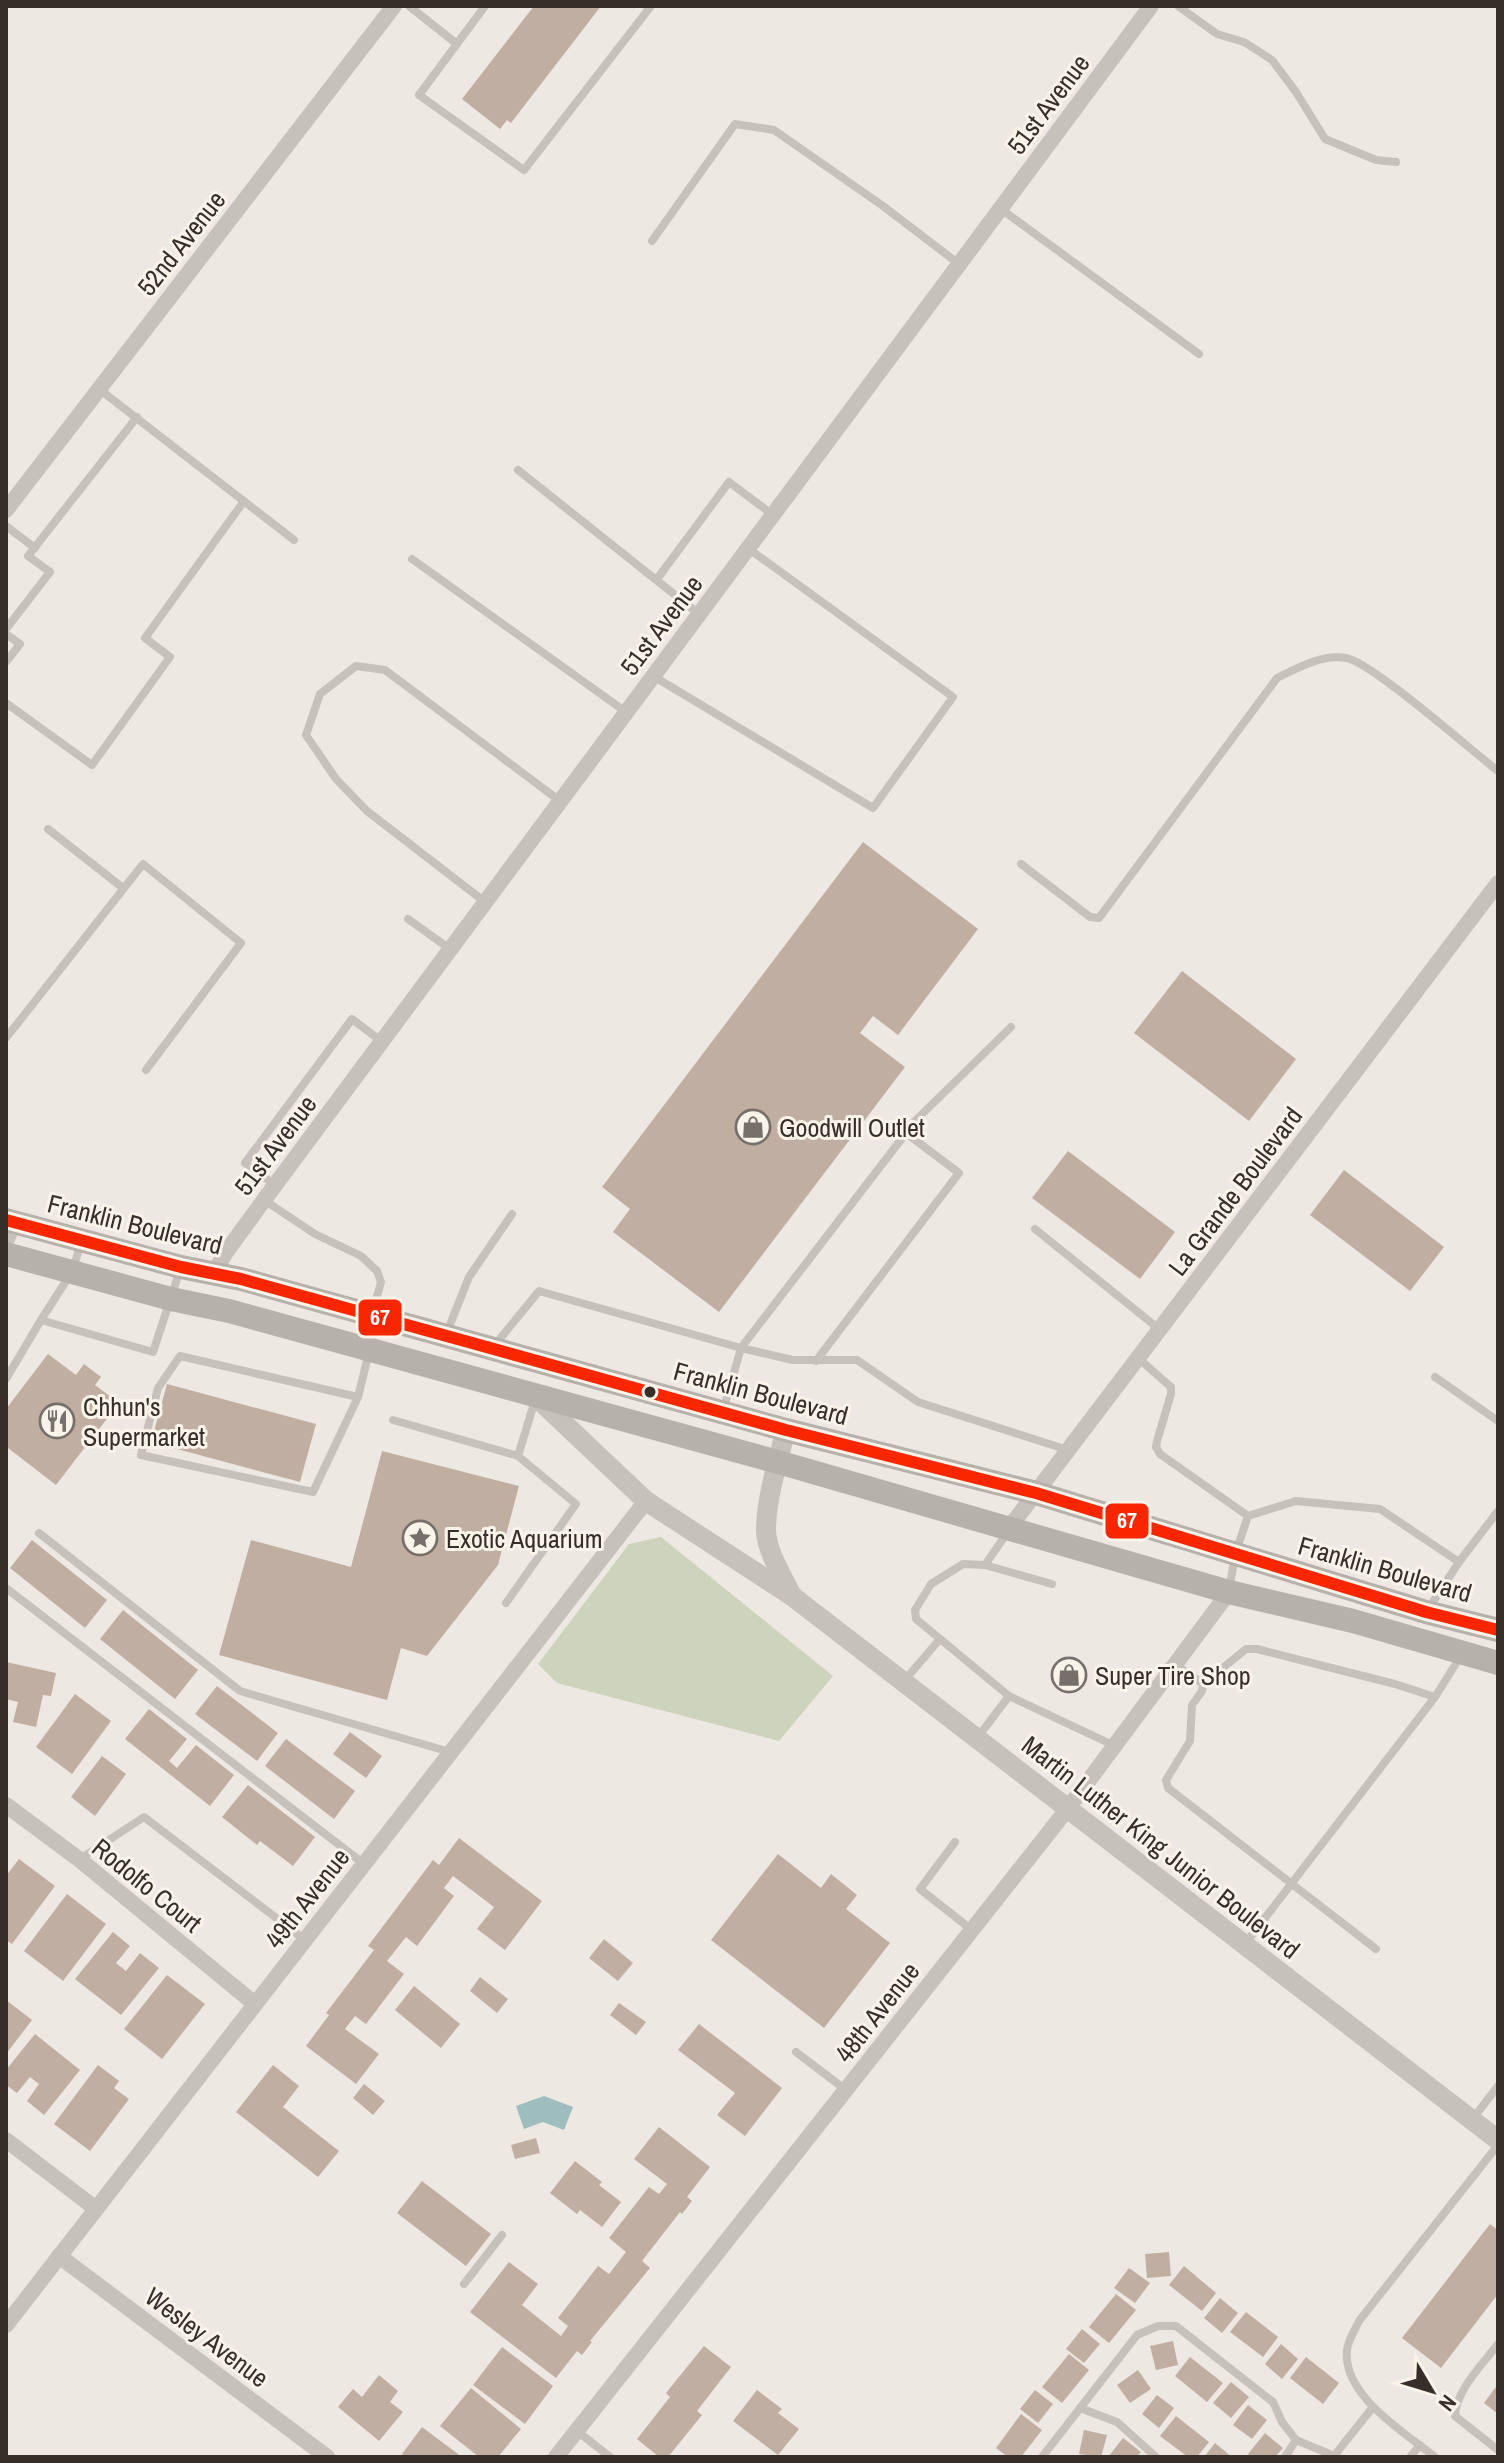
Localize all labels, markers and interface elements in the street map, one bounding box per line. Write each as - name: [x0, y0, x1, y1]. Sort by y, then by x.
- street label: 51st Avenue: [999, 47, 1097, 161]
- street label: 52nd Avenue: [129, 183, 233, 303]
- street label: 51st Avenue: [612, 568, 710, 682]
- street label: 51st Avenue: [226, 1088, 324, 1202]
- street label: La Grande Boulevard: [1160, 1100, 1310, 1282]
- shop icon: Goodwill Outlet: [734, 1108, 772, 1146]
- place label: Goodwill Outlet: [779, 1110, 925, 1145]
- street label: Franklin Boulevard: [44, 1185, 226, 1263]
- line badge: 67: [357, 1298, 403, 1337]
- text: 67: [370, 1302, 390, 1332]
- street label: Franklin Boulevard: [670, 1353, 852, 1433]
- unlabelled marker: [642, 1384, 658, 1400]
- place label: Chhun's Supermarket: [83, 1389, 205, 1454]
- restaurant icon: Chhun's Supermarket: [38, 1402, 76, 1440]
- line badge: 67: [1104, 1502, 1150, 1540]
- text: 67: [1117, 1505, 1137, 1535]
- place icon: Exotic Aquarium: [401, 1519, 439, 1557]
- place label: Exotic Aquarium: [446, 1521, 602, 1556]
- street label: Franklin Boulevard: [1294, 1528, 1476, 1610]
- shop icon: Super Tire Shop: [1050, 1656, 1088, 1694]
- place label: Super Tire Shop: [1095, 1658, 1251, 1693]
- street label: Martin Luther King Junior Boulevard: [1015, 1727, 1307, 1967]
- street label: Rodolfo Court: [85, 1830, 209, 1940]
- street label: 49th Avenue: [257, 1841, 357, 1955]
- street label: 48th Avenue: [827, 1955, 927, 2069]
- street label: Wesley Avenue: [138, 2279, 276, 2395]
- north arrow: [1392, 2351, 1472, 2431]
- text: N: [1432, 2389, 1464, 2418]

